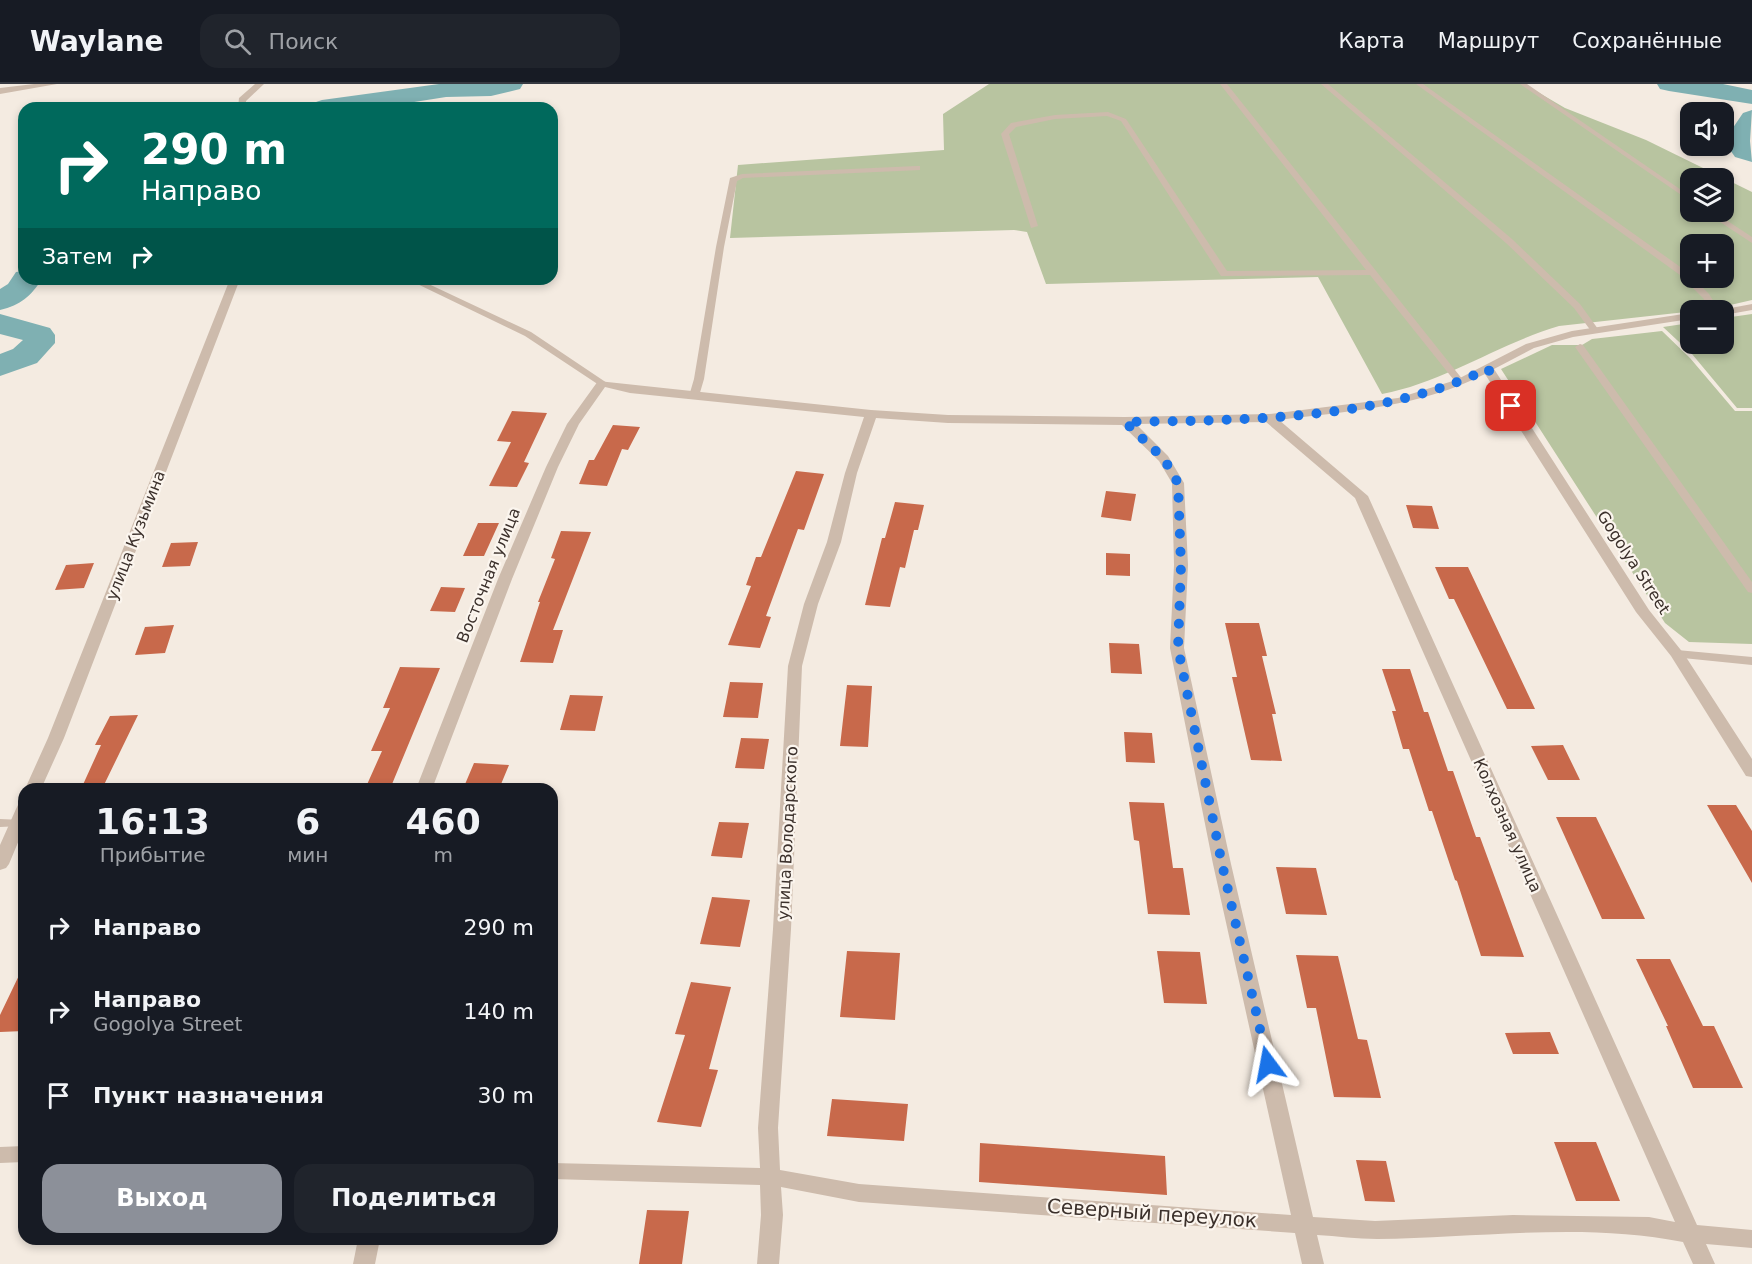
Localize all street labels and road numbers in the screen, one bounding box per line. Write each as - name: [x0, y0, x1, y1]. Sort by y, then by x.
- street label: улица Кузьмина: [102, 468, 169, 603]
- street label: Восточная улица: [453, 505, 524, 645]
- street label: Gogolya Street: [1593, 507, 1674, 618]
- street label: улица Володарского: [773, 746, 802, 920]
- street label: Колхозная улица: [1469, 755, 1546, 895]
- street label: Северный переулок: [1046, 1194, 1258, 1232]

